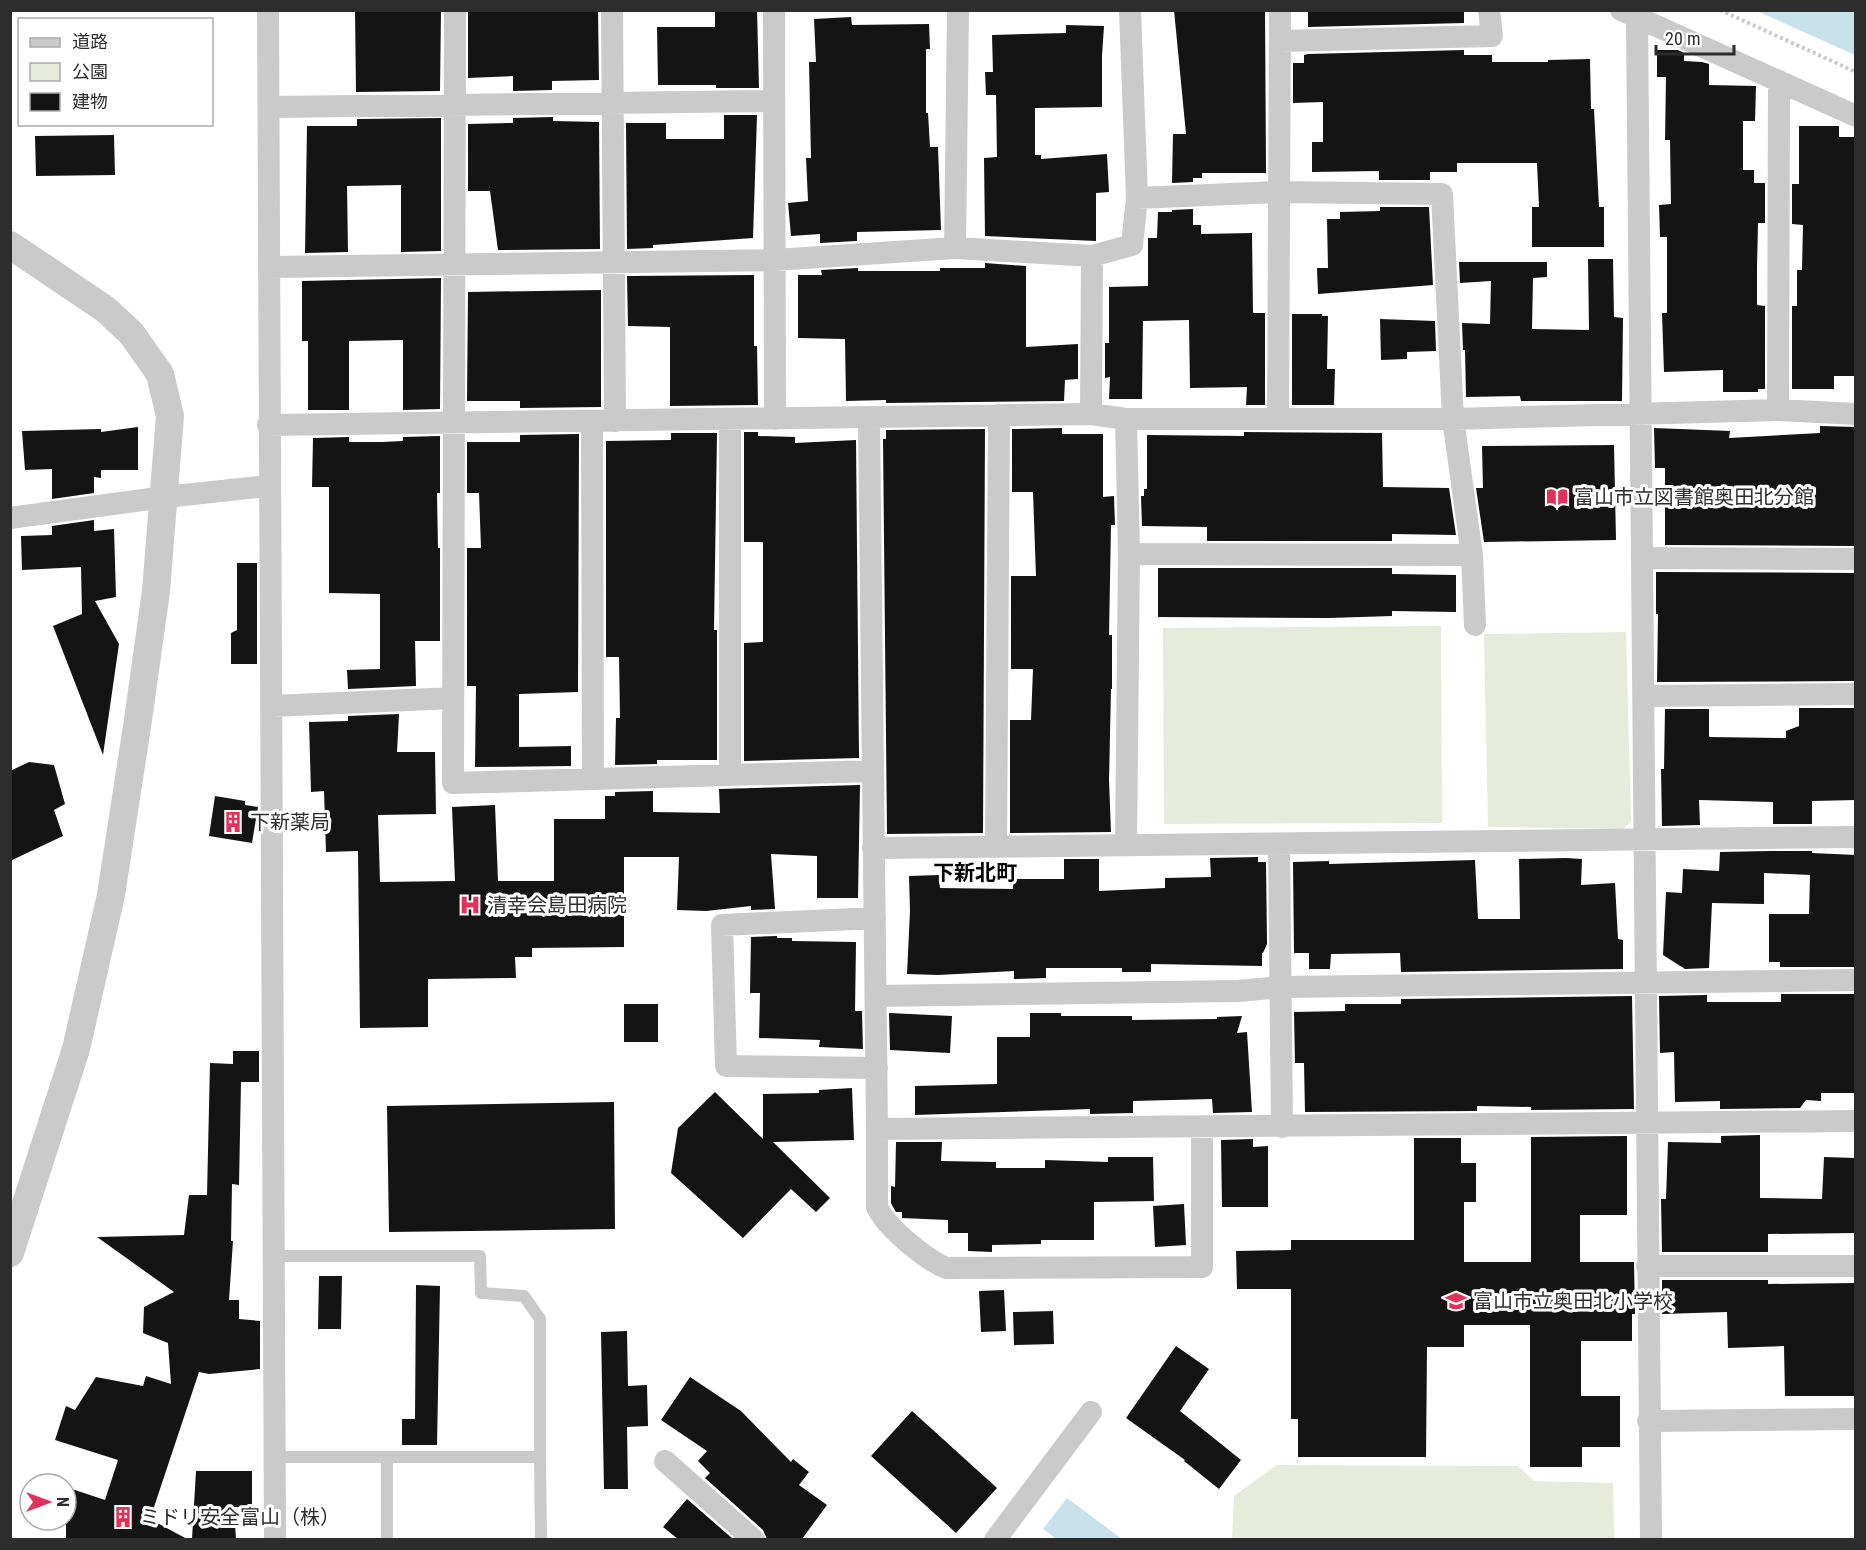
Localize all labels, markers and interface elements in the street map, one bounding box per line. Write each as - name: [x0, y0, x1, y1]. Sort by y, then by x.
- legend: [18, 18, 213, 126]
- scale bar: [1656, 18, 1734, 56]
- text: 20 m: [1665, 28, 1700, 49]
- text: 道路: [72, 31, 108, 52]
- text: 公園: [72, 61, 108, 82]
- text: 建物: [72, 91, 108, 112]
- library icon: 富山市立図書館奥田北分館: [1545, 485, 1569, 509]
- place label: 富山市立図書館奥田北分館: [1574, 485, 1814, 509]
- building icon: 下新薬局: [221, 810, 245, 834]
- place label: 下新薬局: [250, 810, 330, 834]
- district label: 下新北町: [933, 861, 1017, 885]
- hospital icon: 清幸会島田病院: [458, 893, 482, 917]
- place label: 清幸会島田病院: [487, 893, 627, 917]
- school or university icon: 富山市立奥田北小学校: [1444, 1289, 1468, 1313]
- place label: 富山市立奥田北小学校: [1473, 1289, 1673, 1313]
- north arrow: [18, 1472, 78, 1532]
- text: N: [53, 1497, 72, 1507]
- building icon: ミドリ安全富山（株）: [111, 1505, 135, 1529]
- place label: ミドリ安全富山（株）: [140, 1505, 340, 1529]

